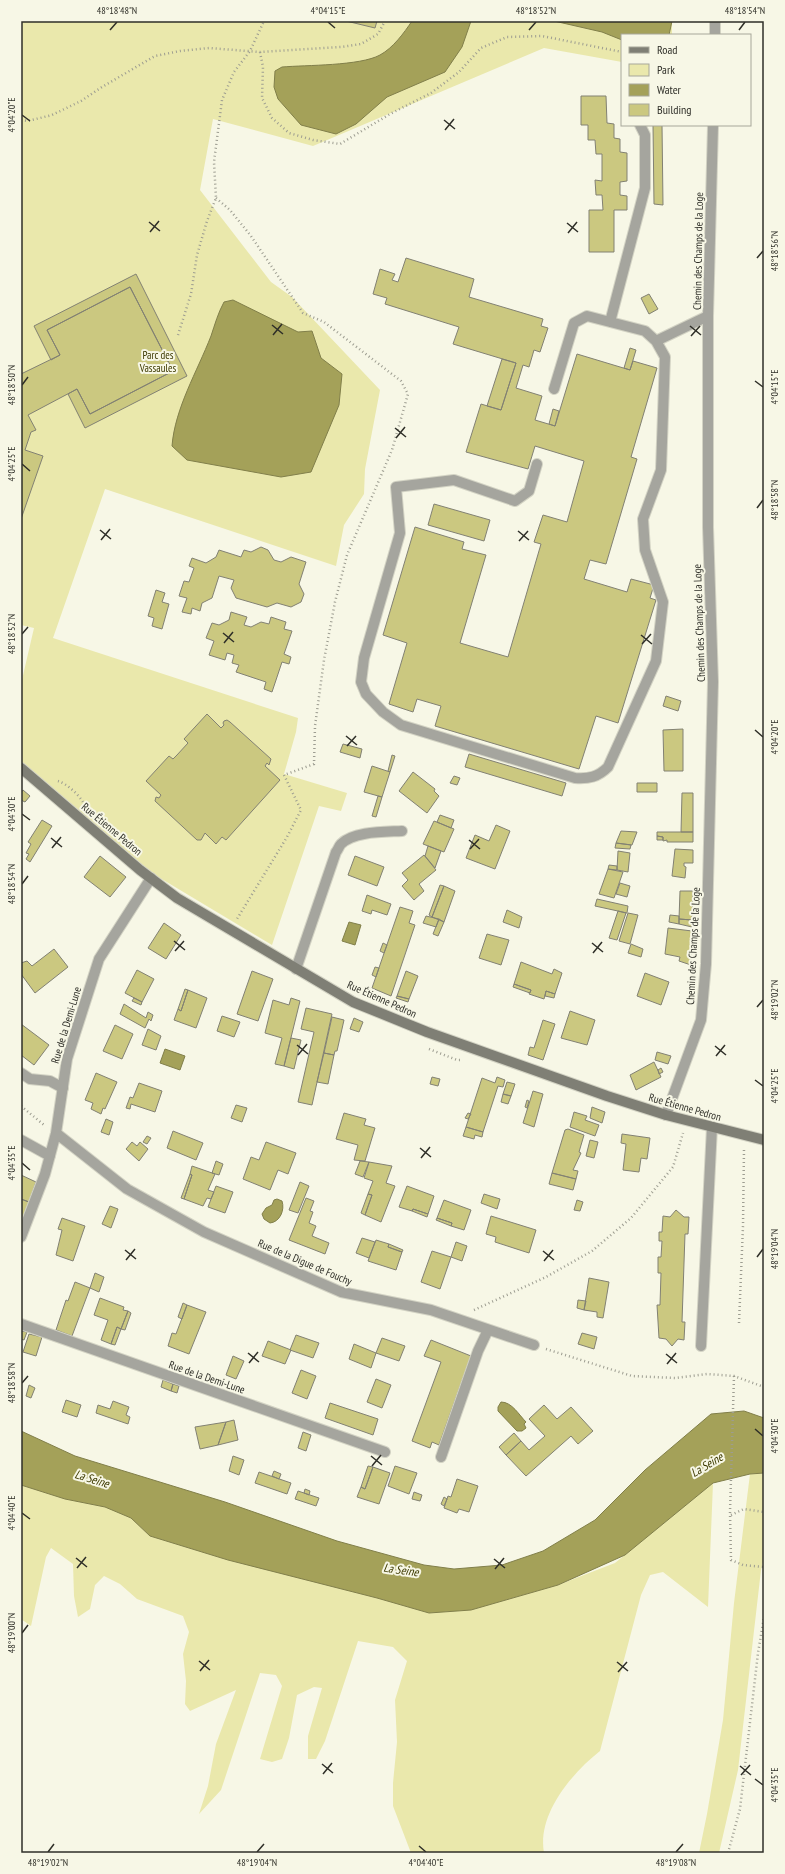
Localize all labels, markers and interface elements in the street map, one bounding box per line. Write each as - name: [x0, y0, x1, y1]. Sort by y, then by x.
- text: 48°18'48"N: [97, 4, 137, 17]
- text: 4°04'15"E: [311, 4, 345, 17]
- text: 48°18'52"N: [516, 4, 556, 17]
- text: 48°18'54"N: [725, 4, 765, 17]
- legend: [621, 34, 751, 126]
- text: Road: [657, 42, 677, 57]
- text: Park: [657, 62, 675, 77]
- text: Water: [657, 82, 682, 97]
- text: 4°04'20"E: [5, 98, 18, 132]
- text: Building: [657, 102, 692, 117]
- street label: Chemin des Champs de la Loge: [690, 192, 706, 310]
- text: 48°18'56"N: [768, 231, 781, 271]
- park label: Parc des Vassaules: [139, 348, 177, 375]
- text: 48°18'50"N: [5, 365, 18, 405]
- text: 4°04'15"E: [768, 370, 781, 404]
- text: 4°04'25"E: [5, 447, 18, 481]
- text: 48°18'58"N: [768, 480, 781, 520]
- street label: Chemin des Champs de la Loge: [690, 563, 708, 682]
- text: 48°18'52"N: [5, 614, 18, 654]
- text: 4°04'20"E: [768, 720, 781, 754]
- text: 4°04'30"E: [5, 797, 18, 831]
- street label: Rue Étienne Pedron: [79, 800, 145, 858]
- text: 48°18'54"N: [5, 864, 18, 904]
- street label: Chemin des Champs de la Loge: [683, 886, 703, 1005]
- street label: Rue Étienne Pedron: [345, 977, 419, 1021]
- text: 48°19'02"N: [768, 980, 781, 1020]
- street label: Rue de la Demi-Lune: [48, 985, 84, 1065]
- text: 4°04'25"E: [768, 1069, 781, 1103]
- street label: Rue Étienne Pedron: [647, 1090, 723, 1124]
- text: 4°04'35"E: [5, 1146, 18, 1180]
- text: 48°19'04"N: [768, 1229, 781, 1269]
- street label: Rue de la Digue de Fouchy: [256, 1236, 355, 1289]
- street label: Rue de la Demi-Lune: [167, 1357, 247, 1397]
- text: 48°18'58"N: [5, 1363, 18, 1403]
- text: 4°04'30"E: [768, 1419, 781, 1453]
- water label: La Seine: [688, 1449, 727, 1480]
- water label: La Seine: [73, 1466, 112, 1491]
- text: 4°04'40"E: [5, 1496, 18, 1530]
- water label: La Seine: [383, 1560, 421, 1580]
- text: 48°19'00"N: [5, 1613, 18, 1653]
- text: 4°04'35"E: [768, 1768, 781, 1802]
- text: 48°19'02"N: [28, 1856, 68, 1869]
- text: 48°19'04"N: [237, 1856, 277, 1869]
- text: 4°04'40"E: [409, 1856, 443, 1869]
- text: 48°19'08"N: [656, 1856, 696, 1869]

